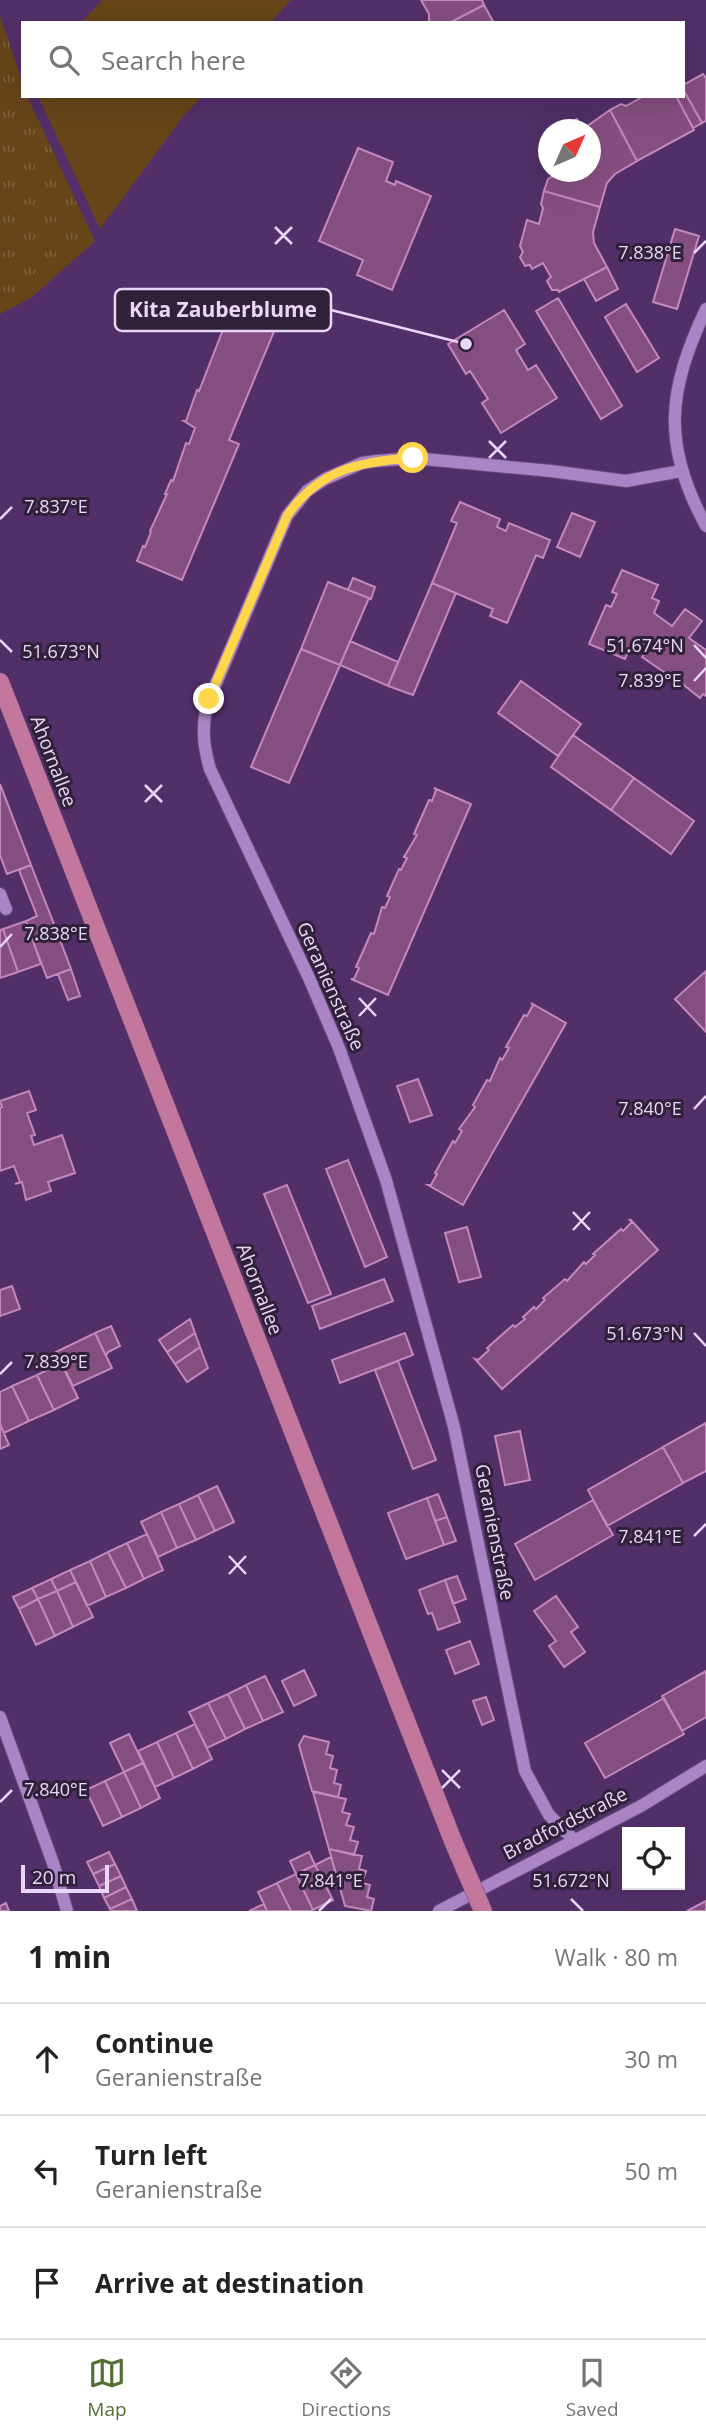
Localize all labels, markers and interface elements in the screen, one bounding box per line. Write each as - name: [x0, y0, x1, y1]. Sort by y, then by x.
- search box: [21, 21, 685, 98]
- icon: search: [45, 41, 83, 79]
- text: Search here: [101, 42, 246, 78]
- north arrow: [538, 119, 601, 182]
- text: 7.838°E: [618, 240, 682, 264]
- callout: Kita Zauberblume: [115, 289, 331, 331]
- text: Kita Zauberblume: [129, 295, 317, 323]
- route start: [397, 442, 428, 473]
- text: 7.837°E: [24, 494, 88, 518]
- text: 51.674°N: [606, 633, 684, 657]
- text: 51.673°N: [22, 639, 100, 663]
- text: 7.839°E: [618, 668, 682, 692]
- route end: [193, 683, 224, 714]
- street label: Ahornallee: [25, 712, 83, 810]
- street label: Geranienstraße: [291, 918, 371, 1054]
- text: 7.838°E: [24, 921, 88, 945]
- text: 7.840°E: [618, 1096, 682, 1120]
- street label: Ahornallee: [231, 1240, 289, 1338]
- text: 51.673°N: [606, 1321, 684, 1345]
- text: 7.839°E: [24, 1349, 88, 1373]
- street label: Geranienstraße: [469, 1462, 521, 1602]
- text: 7.841°E: [618, 1524, 682, 1548]
- text: 7.840°E: [24, 1777, 88, 1801]
- street label: Bradfordstraße: [498, 1781, 632, 1865]
- map controls: [622, 1827, 685, 1890]
- button: locate: [622, 1827, 685, 1890]
- scale bar: [21, 1862, 108, 1894]
- text: 20 m: [32, 1864, 76, 1890]
- text: 7.841°E: [299, 1868, 363, 1892]
- text: 51.672°N: [532, 1868, 610, 1892]
- text: 1 min: [28, 1936, 111, 1977]
- text: Walk · 80 m: [555, 1941, 678, 1973]
- text: Continue: [95, 2025, 214, 2061]
- icon: ahead: [28, 2040, 66, 2078]
- text: 30 m: [624, 2043, 678, 2075]
- text: Geranienstraße: [95, 2061, 262, 2093]
- text: Turn left: [95, 2137, 207, 2173]
- icon: left: [28, 2152, 66, 2190]
- text: 50 m: [624, 2155, 678, 2187]
- text: Geranienstraße: [95, 2173, 262, 2205]
- icon: arrive: [28, 2264, 66, 2302]
- text: Arrive at destination: [95, 2265, 364, 2301]
- tab: Map: [87, 2354, 127, 2422]
- tab: Directions: [301, 2354, 391, 2422]
- tab: Saved: [566, 2354, 619, 2422]

